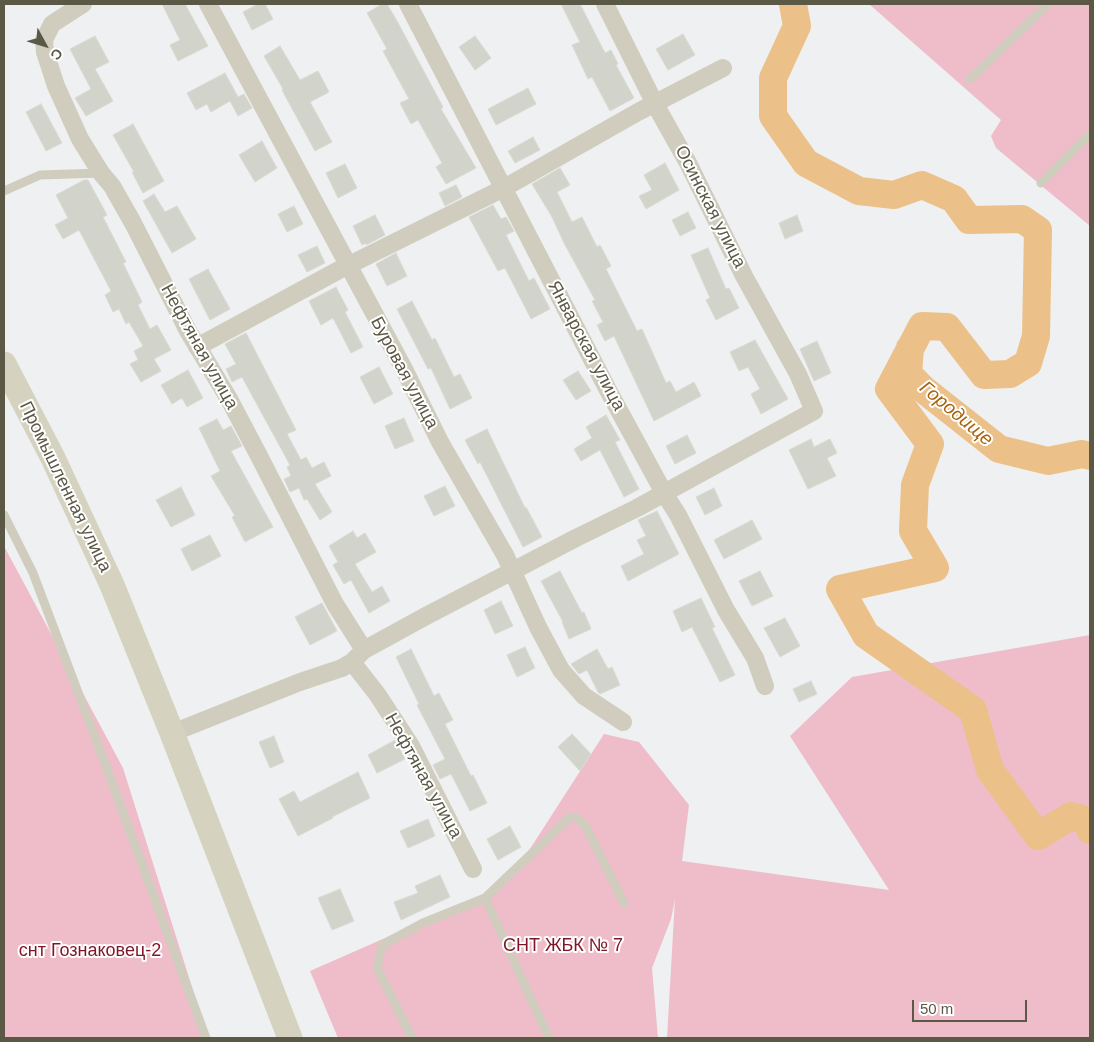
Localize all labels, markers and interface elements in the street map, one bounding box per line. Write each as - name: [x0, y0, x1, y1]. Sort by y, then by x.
- north arrow: [20, 20, 70, 70]
- text: С: [47, 45, 66, 63]
- street label: Осинская улица: [670, 142, 750, 272]
- street label: Январская улица: [543, 277, 629, 415]
- street label: Нефтяная улица: [156, 281, 242, 413]
- street label: Буровая улица: [365, 313, 443, 433]
- water label: Городище: [915, 377, 997, 451]
- street label: Промышленная улица: [14, 398, 116, 576]
- street label: Нефтяная улица: [380, 710, 466, 842]
- park label: СНТ ЖБК № 7: [503, 935, 623, 957]
- park label: снт Гознаковец-2: [19, 940, 161, 962]
- scale bar: [914, 990, 1029, 1022]
- text: 50 m: [920, 1000, 953, 1017]

